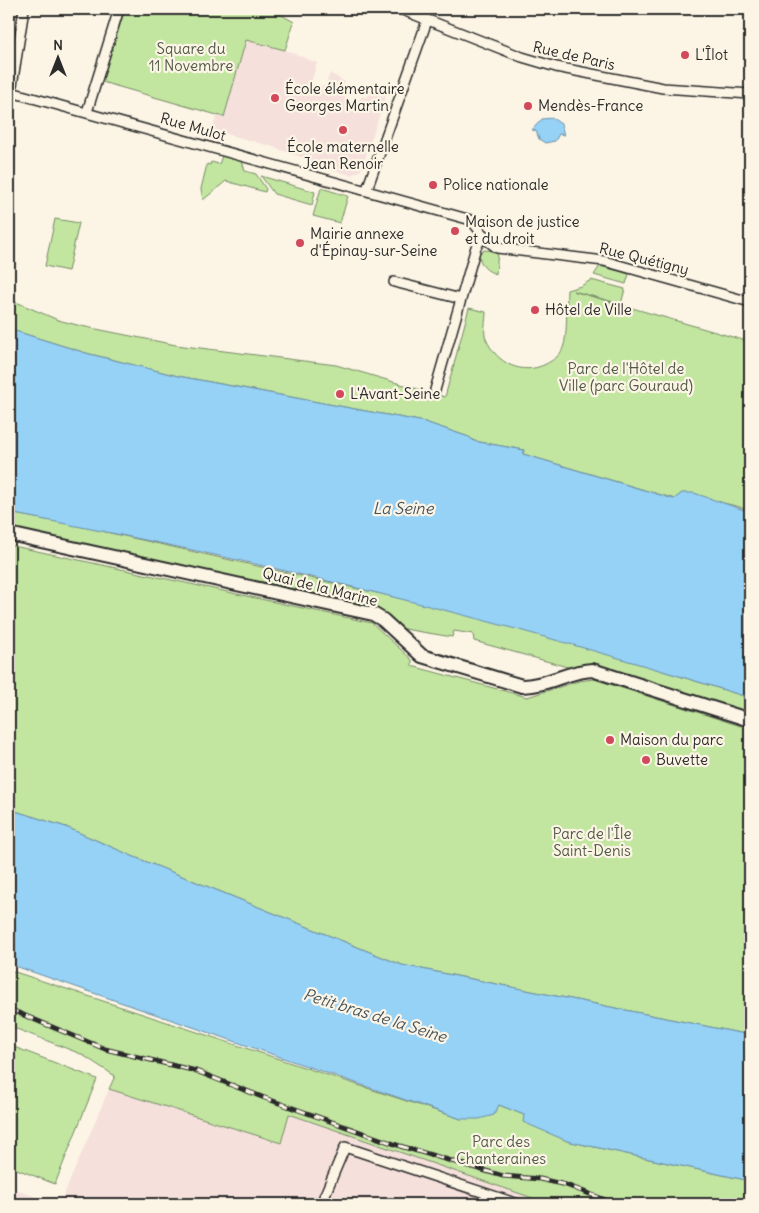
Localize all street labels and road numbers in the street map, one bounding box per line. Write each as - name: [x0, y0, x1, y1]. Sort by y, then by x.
- street label: Rue de Paris: [531, 37, 617, 74]
- street label: Rue Mulot: [158, 108, 228, 145]
- street label: Rue Quétigny: [597, 238, 691, 279]
- street label: Quai de la Marine: [260, 563, 380, 610]

